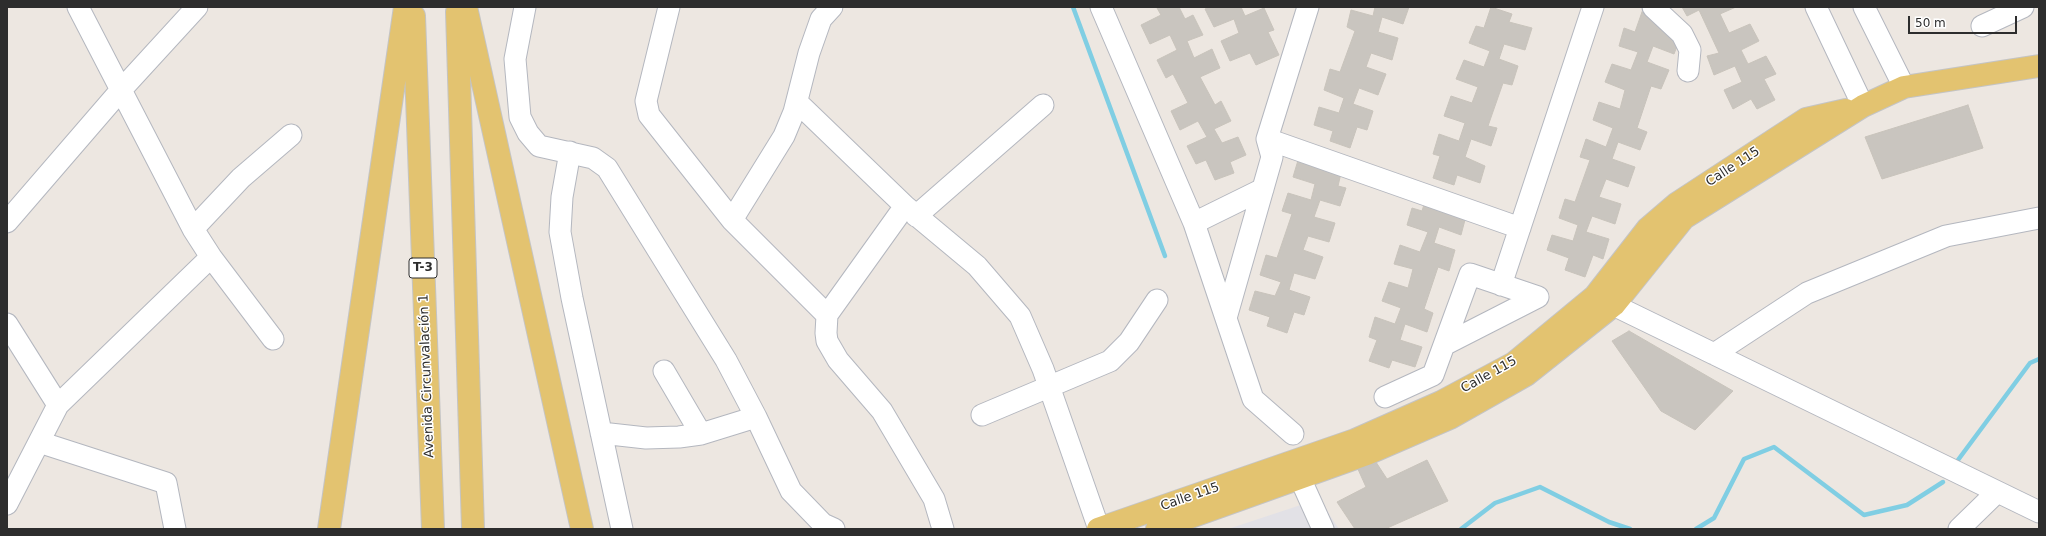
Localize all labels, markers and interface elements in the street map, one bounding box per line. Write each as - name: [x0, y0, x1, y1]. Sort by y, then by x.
- scale bar: [1910, 8, 2019, 34]
- text: 50 m: [1915, 16, 1946, 30]
- street label: Calle 115: [1703, 144, 1763, 190]
- road number: T-3: [409, 258, 437, 278]
- street label: Avenida Circunvalación 1: [416, 294, 438, 458]
- street label: Calle 115: [1458, 353, 1520, 397]
- street label: Calle 115: [1159, 480, 1221, 514]

